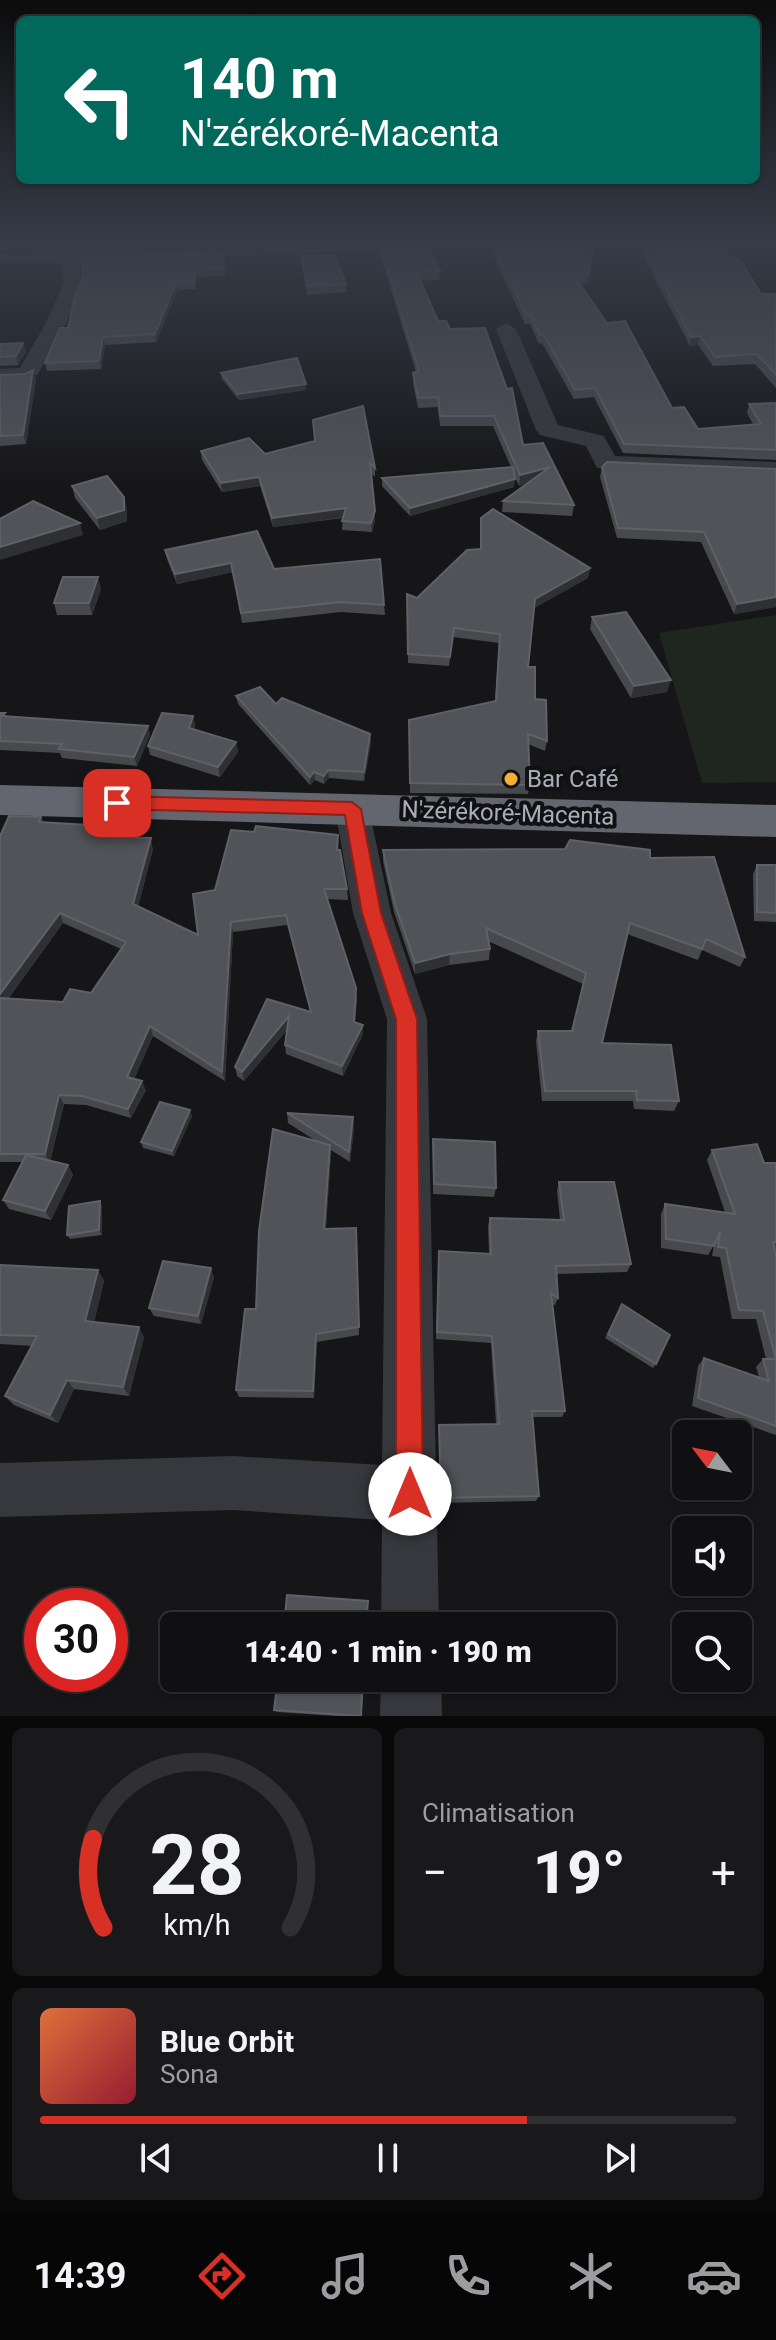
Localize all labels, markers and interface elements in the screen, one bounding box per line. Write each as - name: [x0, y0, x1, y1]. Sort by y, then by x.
- text: 140 m: [180, 46, 339, 112]
- icon: left: [48, 48, 152, 152]
- text: N'zérékoré-Macenta: [180, 113, 499, 155]
- place label: Bar Café: [527, 765, 619, 793]
- pin: [83, 769, 151, 837]
- marker: Bar Café: [502, 770, 520, 788]
- icon: arrive: [95, 781, 139, 825]
- street label: N'zérékoré-Macenta: [401, 795, 615, 831]
- north arrow: [672, 1420, 752, 1500]
- map controls: [672, 1420, 752, 1692]
- position arrow: [368, 1452, 452, 1536]
- button: sound: [672, 1516, 752, 1596]
- speed limit sign: 30: [24, 1588, 128, 1692]
- button: search: [672, 1612, 752, 1692]
- text: 14:40 · 1 min · 190 m: [244, 1634, 532, 1669]
- text: Climatisation: [422, 1798, 575, 1828]
- text: 28: [149, 1817, 245, 1914]
- text: 19°: [533, 1837, 626, 1908]
- text: −: [422, 1847, 447, 1899]
- text: +: [711, 1847, 736, 1899]
- text: km/h: [163, 1908, 231, 1942]
- text: Blue Orbit: [160, 2024, 294, 2059]
- text: Sona: [160, 2059, 219, 2089]
- icon: previous: [134, 2136, 178, 2180]
- icon: pause: [366, 2136, 410, 2180]
- icon: next: [598, 2136, 642, 2180]
- icon: directions: [194, 2248, 250, 2304]
- icon: music: [317, 2248, 373, 2304]
- icon: phone: [440, 2248, 496, 2304]
- icon: climate: [563, 2248, 619, 2304]
- icon: car: [686, 2248, 742, 2304]
- text: 14:39: [34, 2255, 126, 2297]

